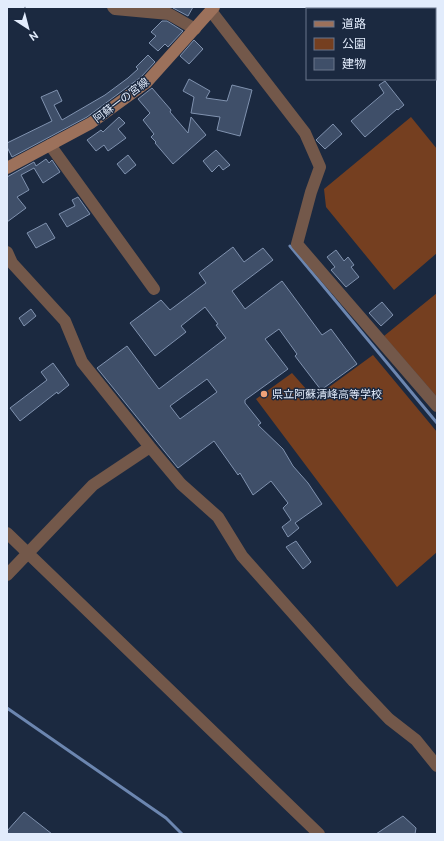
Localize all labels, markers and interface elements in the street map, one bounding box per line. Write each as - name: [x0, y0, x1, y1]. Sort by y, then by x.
- north arrow: [8, 8, 48, 48]
- legend: [306, 8, 436, 80]
- text: 道路: [342, 17, 366, 30]
- text: N: [27, 29, 41, 43]
- text: 公園: [342, 37, 366, 50]
- text: 建物: [342, 57, 366, 70]
- street label: 阿蘇一の宮線: [91, 75, 151, 125]
- place label: 県立阿蘇清峰高等学校: [272, 388, 382, 400]
- marker: 県立阿蘇清峰高等学校: [259, 389, 269, 399]

